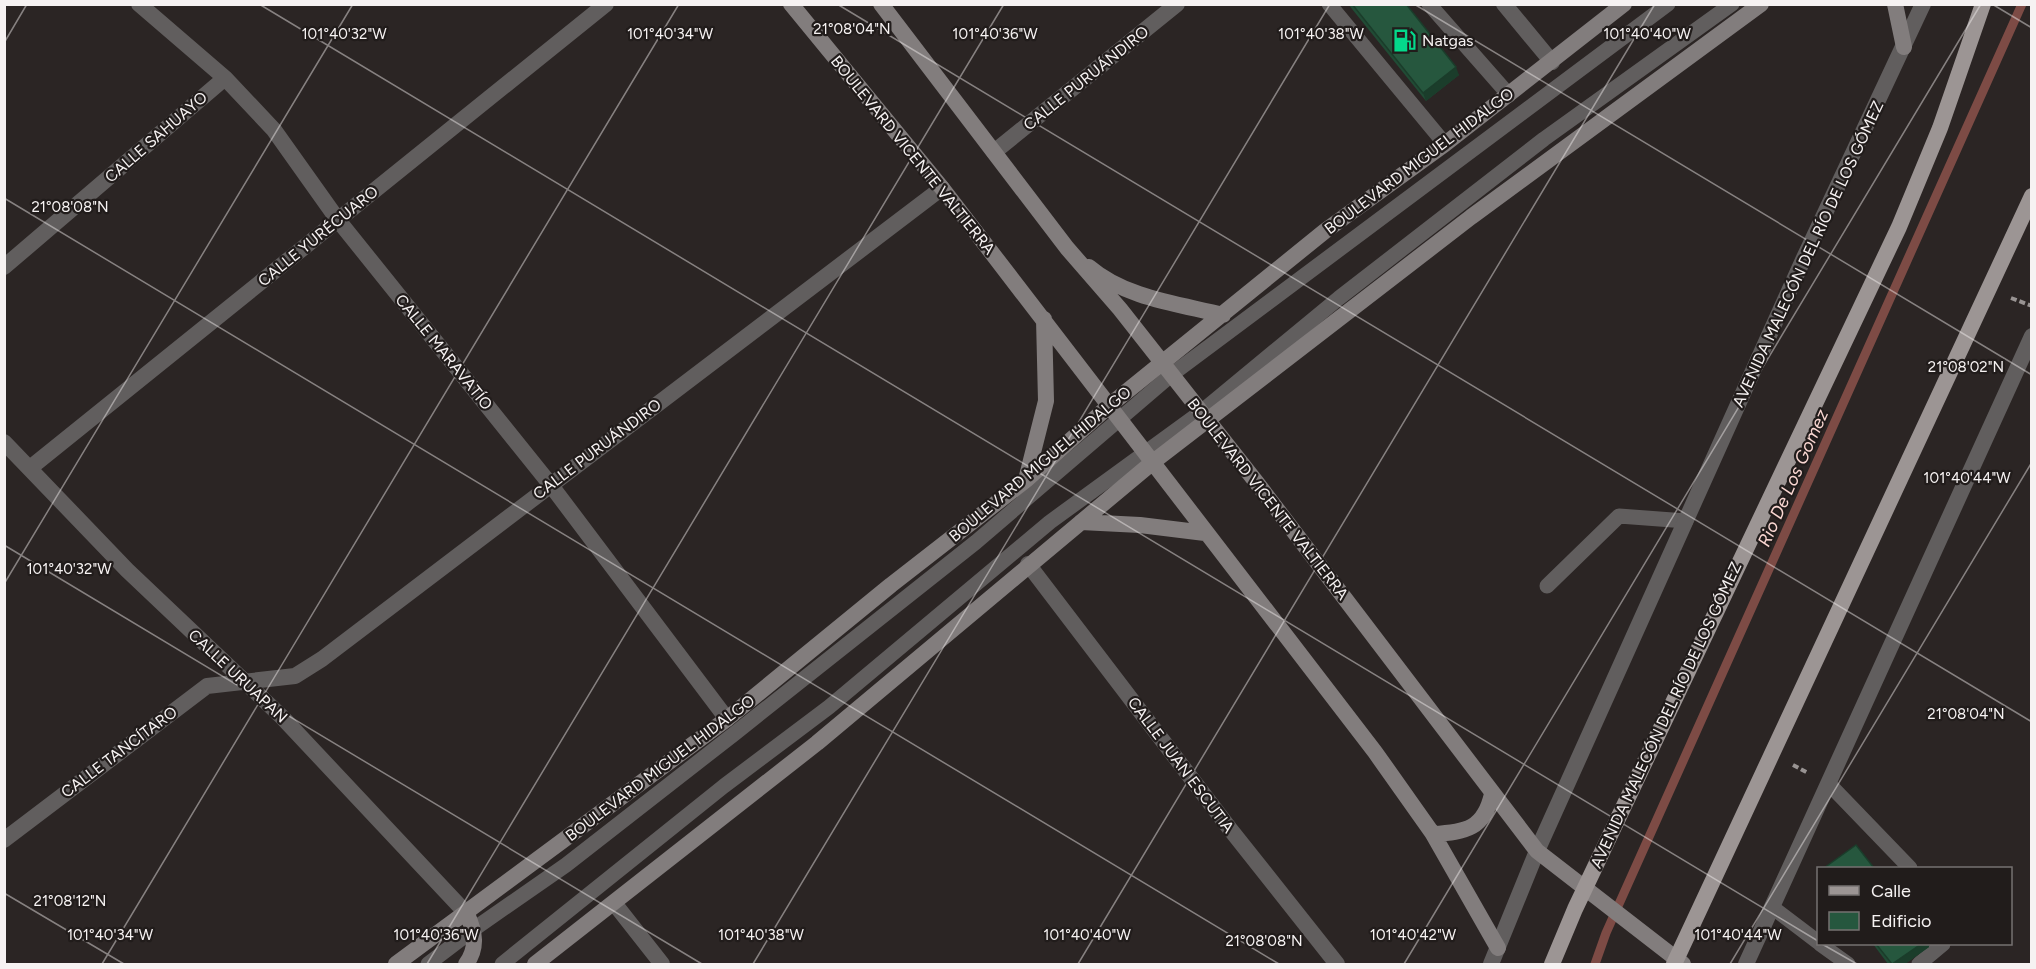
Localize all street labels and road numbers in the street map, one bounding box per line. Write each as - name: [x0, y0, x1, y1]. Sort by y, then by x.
- street label: CALLE PURUÁNDIRO: [1020, 22, 1152, 134]
- street label: BOULEVARD VICENTE VALTIERRA: [827, 52, 999, 258]
- street label: BOULEVARD MIGUEL HIDALGO: [1321, 84, 1517, 238]
- street label: CALLE SAHUAYO: [101, 87, 211, 187]
- street label: AVENIDA MALECÓN DEL RÍO DE LOS GÓMEZ: [1728, 98, 1888, 410]
- street label: CALLE YURÉCUARO: [254, 182, 382, 290]
- street label: CALLE MARAVATÍO: [391, 290, 497, 414]
- street label: BOULEVARD MIGUEL HIDALGO: [945, 382, 1135, 546]
- street label: BOULEVARD VICENTE VALTIERRA: [1183, 394, 1353, 604]
- street label: CALLE PURUÁNDIRO: [529, 395, 665, 503]
- street label: AVENIDA MALECÓN DEL RÍO DE LOS GÓMEZ: [1586, 559, 1746, 871]
- street label: CALLE URUAPAN: [185, 625, 291, 727]
- street label: BOULEVARD MIGUEL HIDALGO: [562, 691, 758, 845]
- street label: CALLE JUAN ESCUTIA: [1124, 693, 1238, 837]
- street label: CALLE TANCÍTARO: [57, 702, 181, 802]

